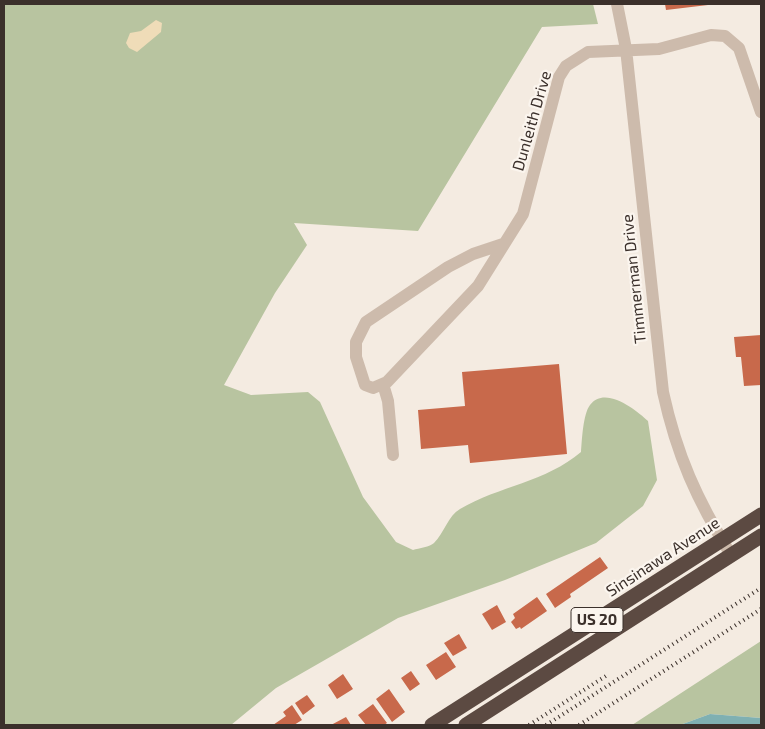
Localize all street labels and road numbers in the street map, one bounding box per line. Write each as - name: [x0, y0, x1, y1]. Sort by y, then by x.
- street label: Dunleith Drive: [509, 69, 555, 173]
- street label: Timmerman Drive: [618, 213, 650, 345]
- street label: Sinsinawa Avenue: [603, 513, 723, 601]
- road number: US 20: [571, 608, 623, 632]

